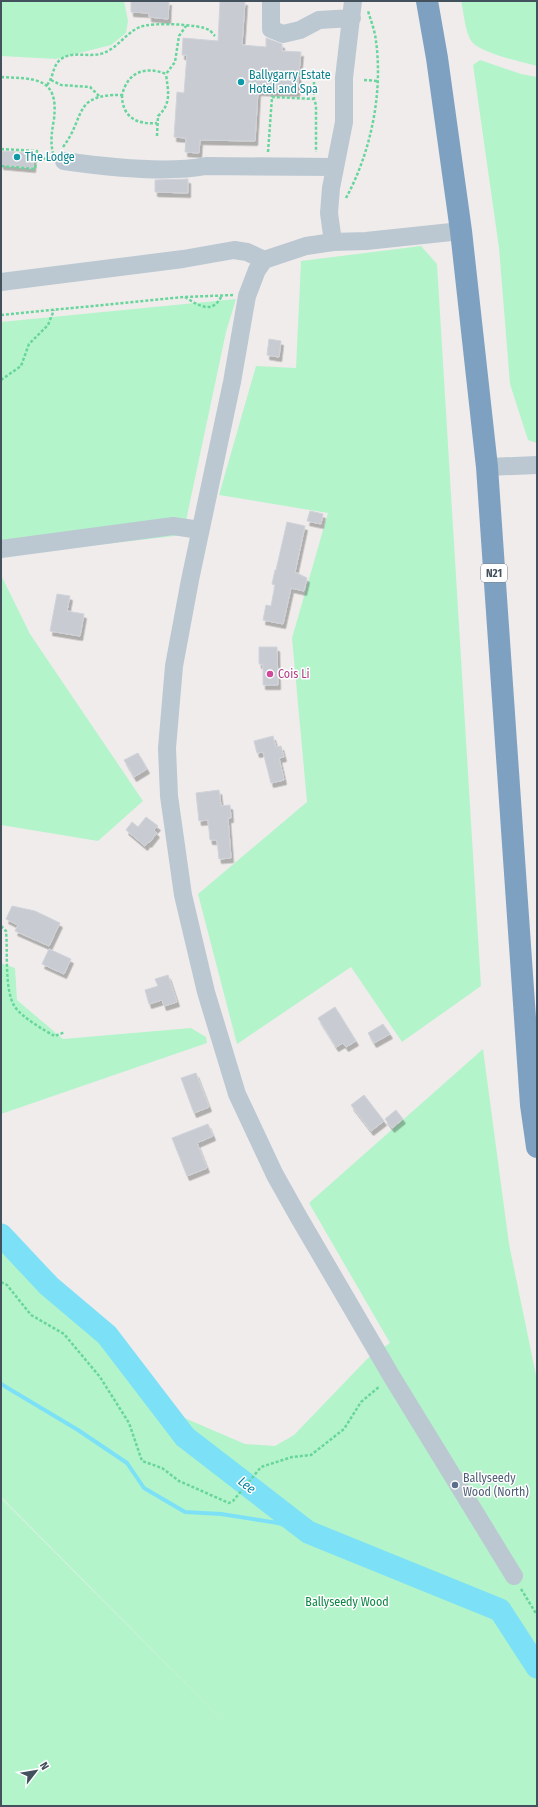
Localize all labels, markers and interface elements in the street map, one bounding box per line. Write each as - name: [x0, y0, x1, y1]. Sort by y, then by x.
- place label: Ballygarry Estate Hotel and Spa: [249, 68, 331, 96]
- marker: Ballygarry Estate Hotel and Spa: [236, 77, 246, 87]
- place label: The Lodge: [25, 150, 75, 164]
- marker: The Lodge: [12, 152, 22, 162]
- road number: N21: [481, 564, 507, 582]
- place label: Cois Li: [278, 667, 309, 681]
- marker: Cois Li: [265, 669, 275, 679]
- place label: Ballyseedy Wood (North): [463, 1471, 529, 1499]
- water label: Lee: [235, 1474, 259, 1496]
- marker: Ballyseedy Wood (North): [450, 1480, 460, 1490]
- park label: Ballyseedy Wood: [305, 1595, 389, 1609]
- north arrow: [16, 1751, 56, 1791]
- text: N: [37, 1760, 51, 1772]

